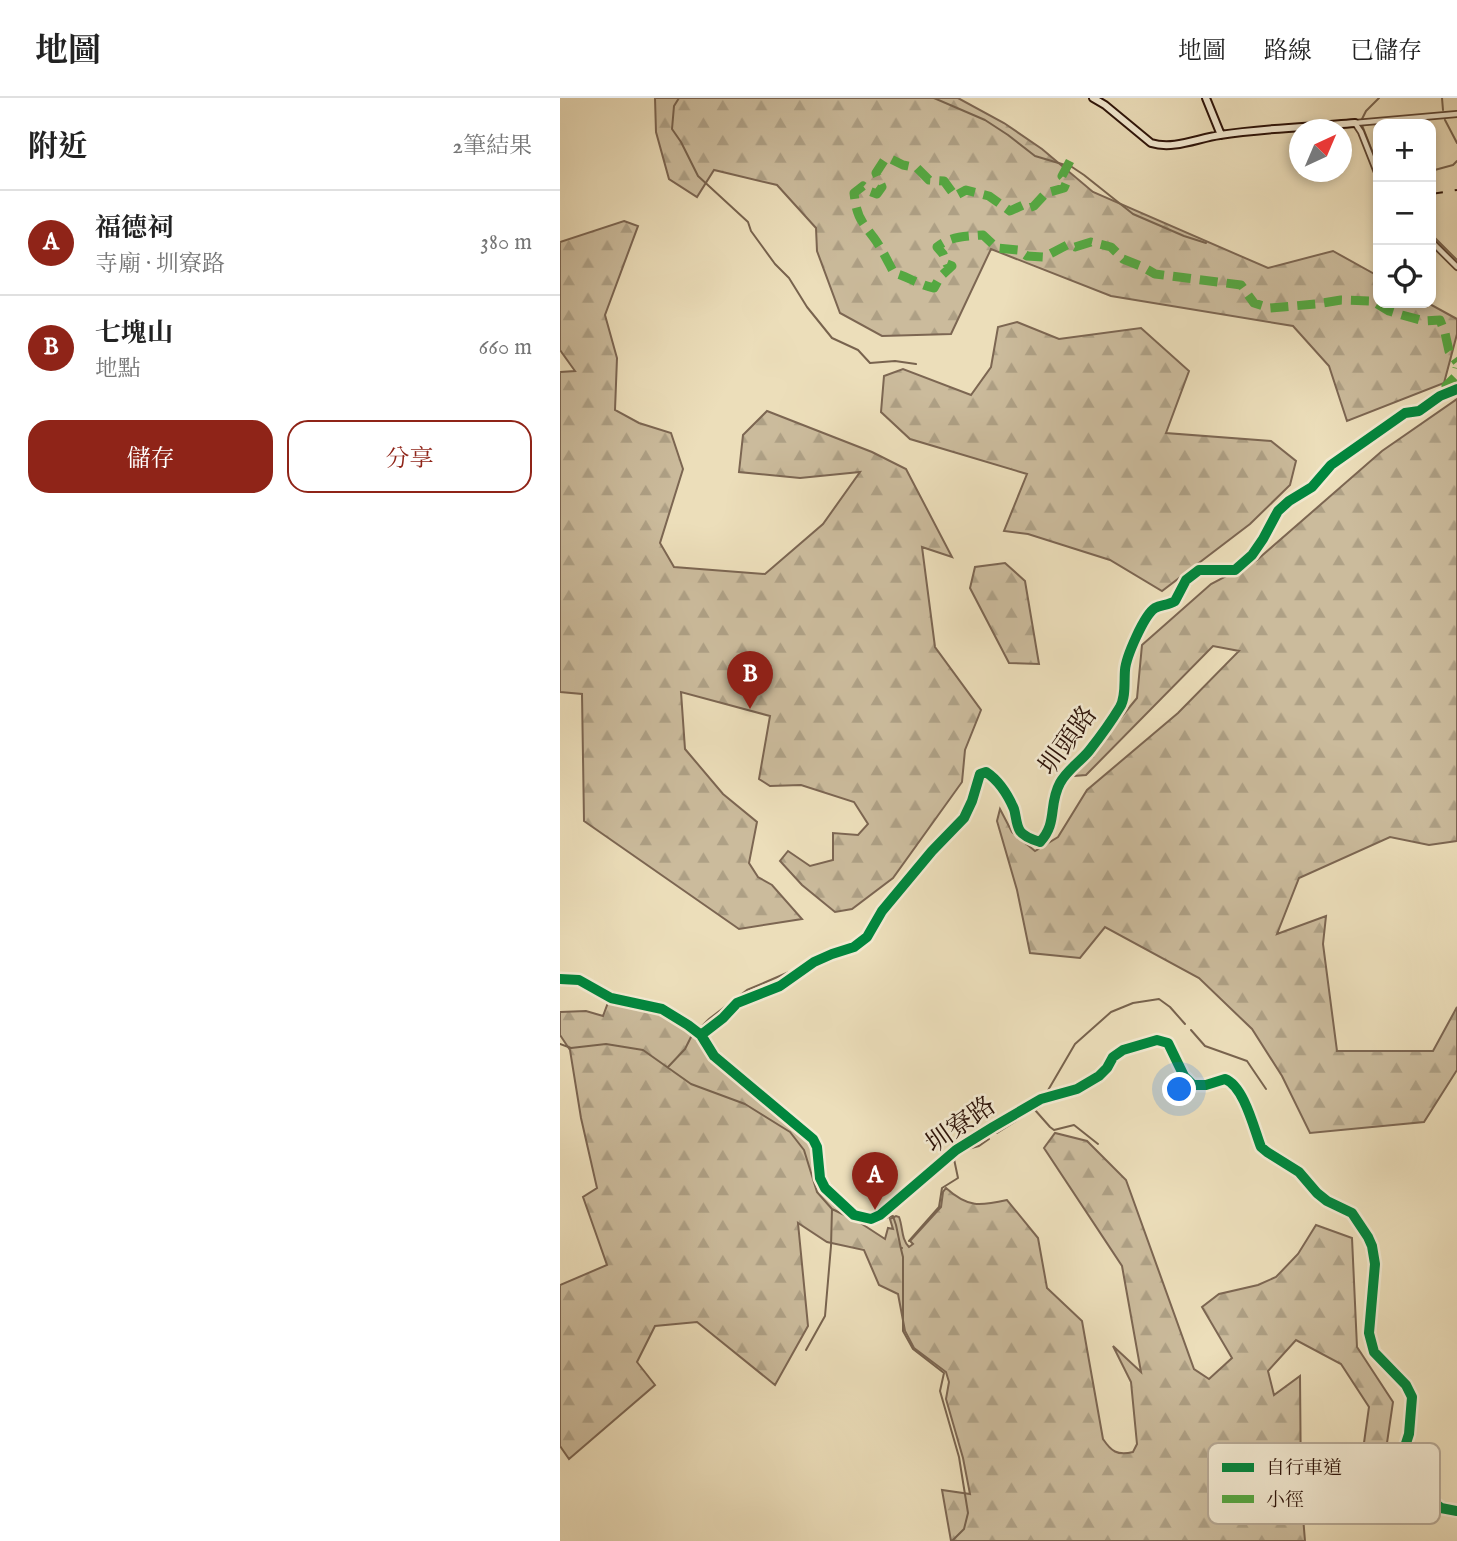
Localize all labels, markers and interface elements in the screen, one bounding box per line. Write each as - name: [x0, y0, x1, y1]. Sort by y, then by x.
- text: 地圖: [35, 31, 101, 73]
- text: 地圖: [1178, 36, 1226, 67]
- text: 路線: [1264, 36, 1312, 67]
- text: 已儲存: [1350, 36, 1422, 67]
- north arrow: [1289, 119, 1352, 182]
- map controls: [1373, 119, 1436, 308]
- button: +: [1373, 119, 1436, 182]
- text: 附近: [28, 129, 88, 167]
- text: 2筆結果: [452, 132, 532, 161]
- button: −: [1373, 182, 1436, 245]
- text: 福德祠: [95, 212, 173, 245]
- text: A: [43, 228, 59, 257]
- text: 380 m: [480, 228, 532, 257]
- button: locate: [1373, 245, 1436, 308]
- text: 寺廟 · 圳寮路: [95, 250, 225, 279]
- text: 七塊山: [95, 317, 173, 350]
- text: B: [43, 333, 59, 362]
- text: 660 m: [479, 333, 532, 362]
- text: 地點: [95, 355, 141, 384]
- button: 儲存: [28, 420, 273, 493]
- button: 分享: [287, 420, 532, 493]
- pin: B: [727, 651, 773, 709]
- street label: 圳頭路: [1032, 700, 1104, 782]
- your location: [1162, 1072, 1196, 1106]
- street label: 圳寮路: [919, 1089, 1002, 1161]
- pin: A: [852, 1152, 898, 1210]
- legend: [1208, 1443, 1440, 1524]
- text: 自行車道: [1266, 1457, 1342, 1481]
- text: 小徑: [1266, 1489, 1304, 1513]

